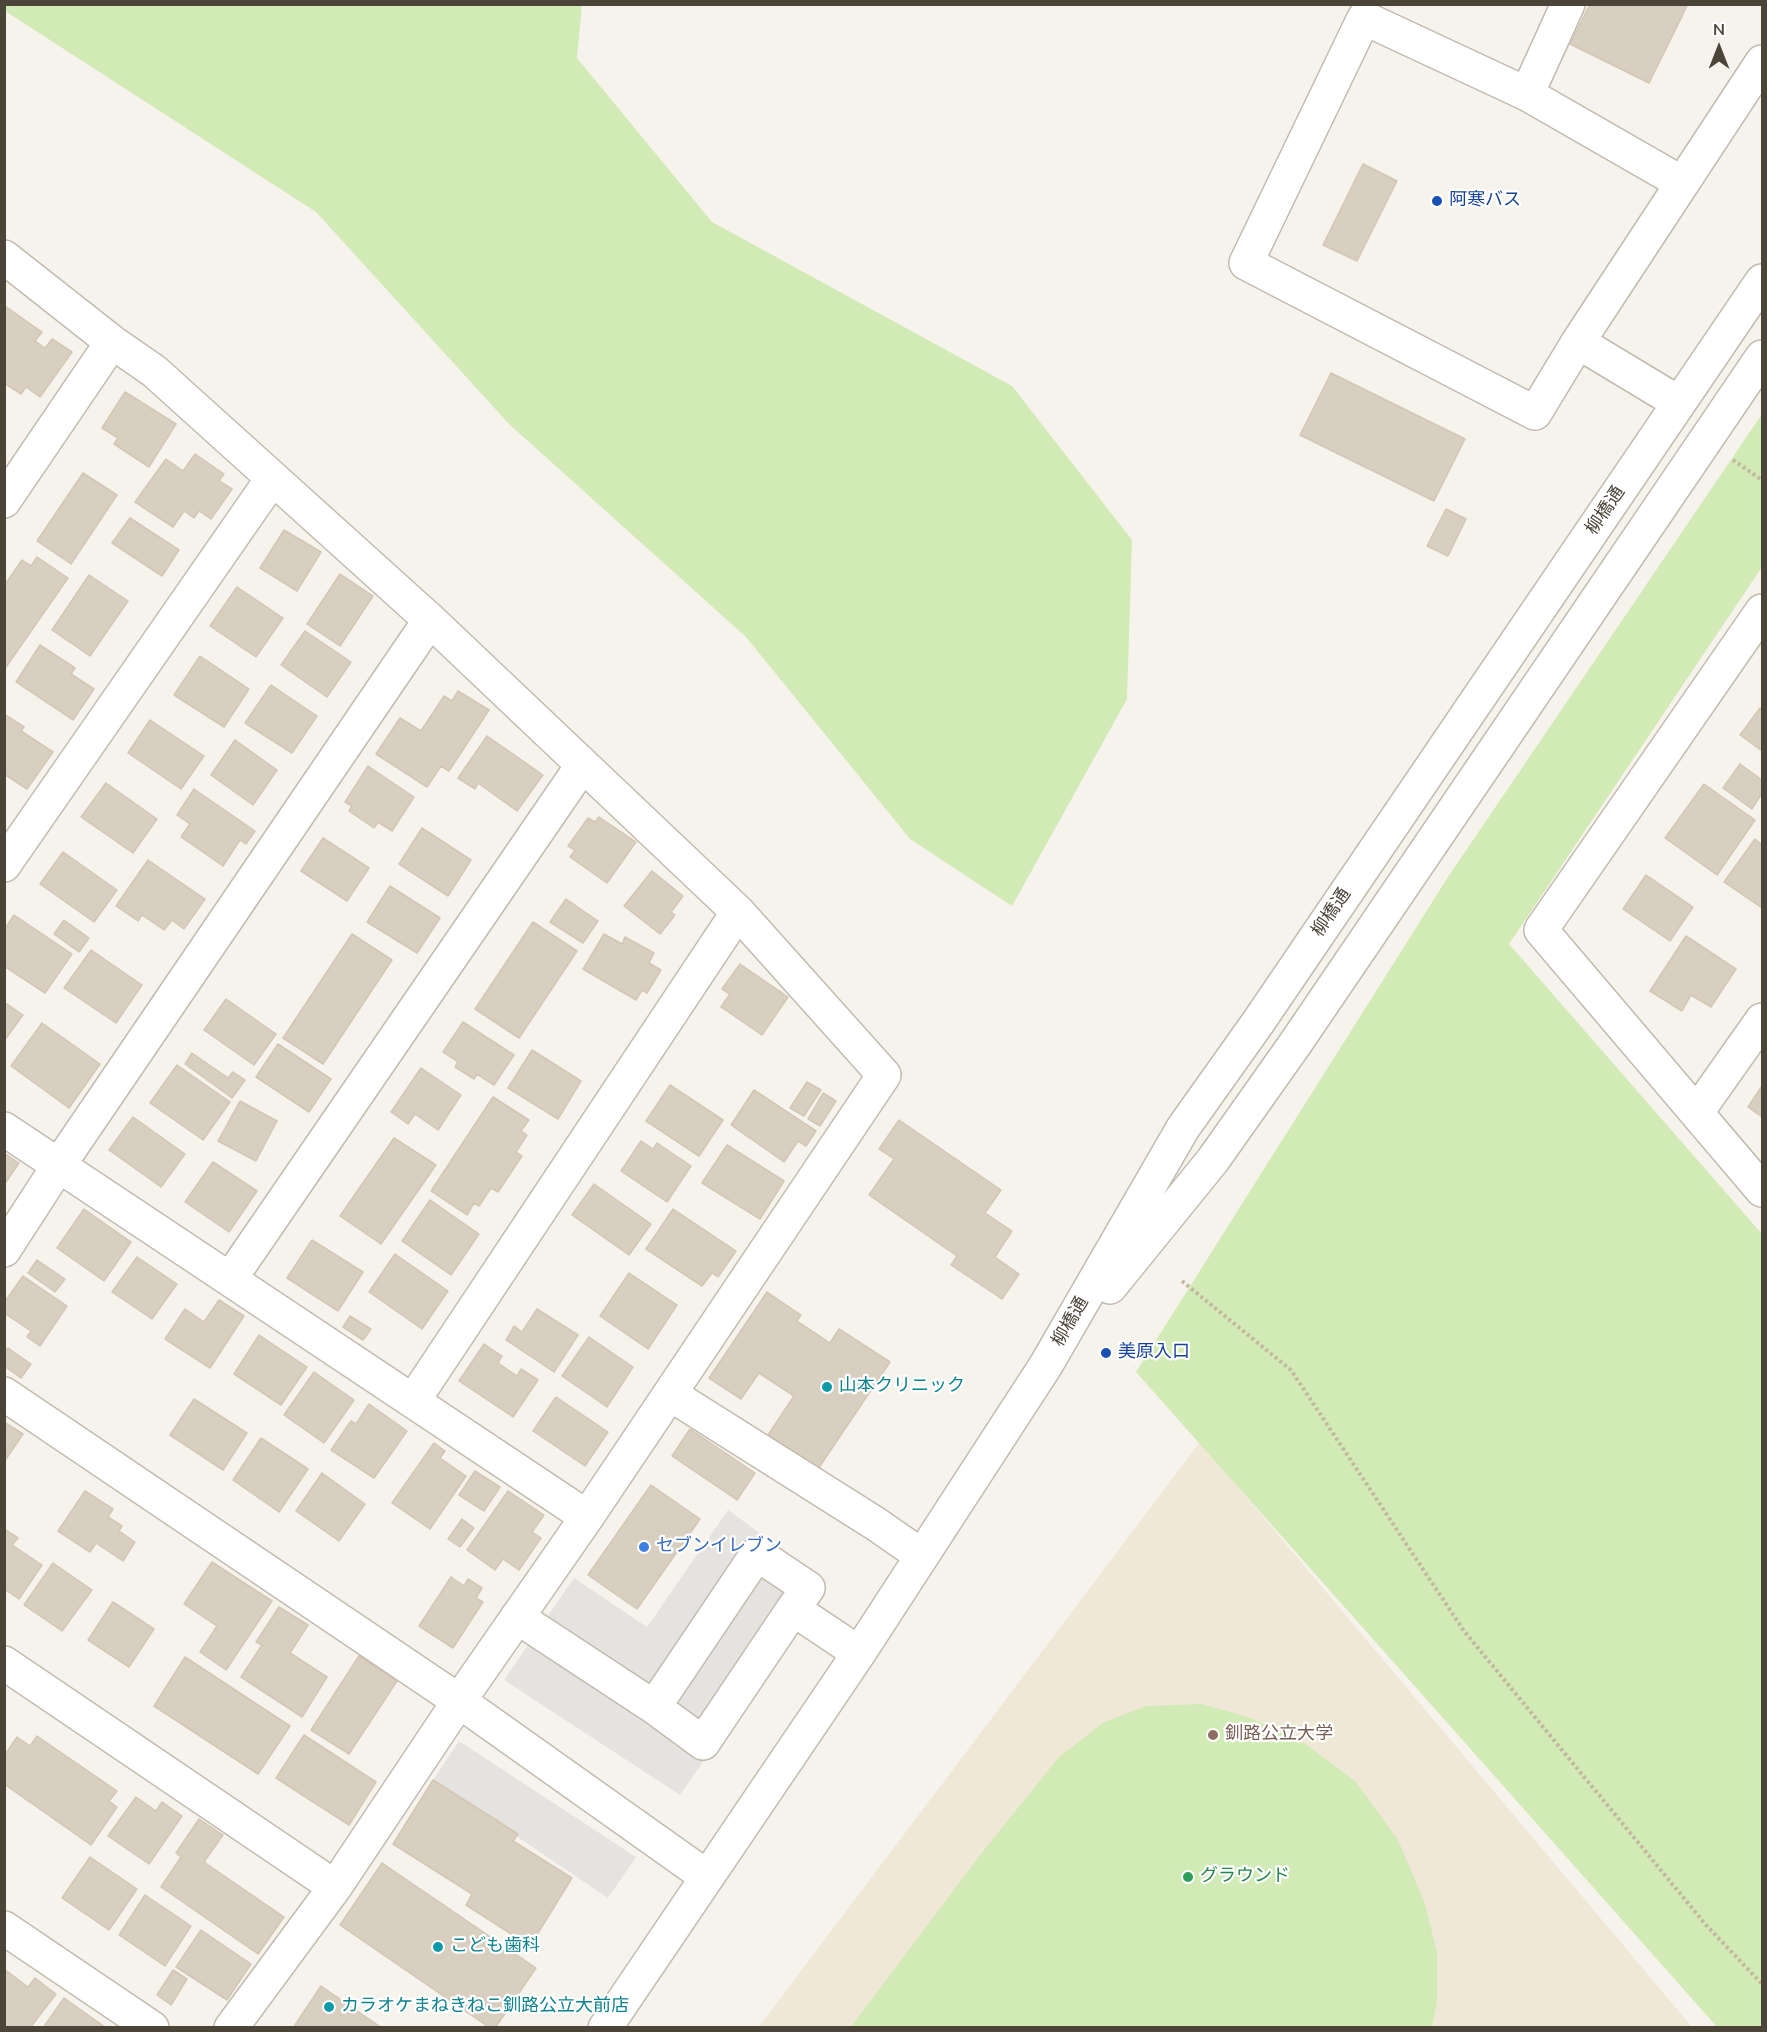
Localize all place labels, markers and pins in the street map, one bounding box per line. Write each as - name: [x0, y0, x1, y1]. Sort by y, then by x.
- place label: 阿寒バス: [1449, 190, 1521, 212]
- marker: 阿寒バス: [1430, 194, 1444, 208]
- place label: 美原入口: [1118, 1342, 1190, 1364]
- marker: 美原入口: [1099, 1346, 1113, 1360]
- place label: 山本クリニック: [839, 1376, 965, 1398]
- marker: 山本クリニック: [820, 1380, 834, 1394]
- place label: セブンイレブン: [656, 1536, 782, 1558]
- marker: セブンイレブン: [637, 1540, 651, 1554]
- place label: 釧路公立大学: [1225, 1724, 1333, 1746]
- marker: 釧路公立大学: [1206, 1728, 1220, 1742]
- place label: グラウンド: [1200, 1866, 1290, 1888]
- marker: グラウンド: [1181, 1870, 1195, 1884]
- place label: こども歯科: [450, 1936, 540, 1958]
- marker: こども歯科: [431, 1940, 445, 1954]
- place label: カラオケまねきねこ釧路公立大前店: [341, 1996, 629, 2018]
- marker: カラオケまねきねこ釧路公立大前店: [322, 2000, 336, 2014]

